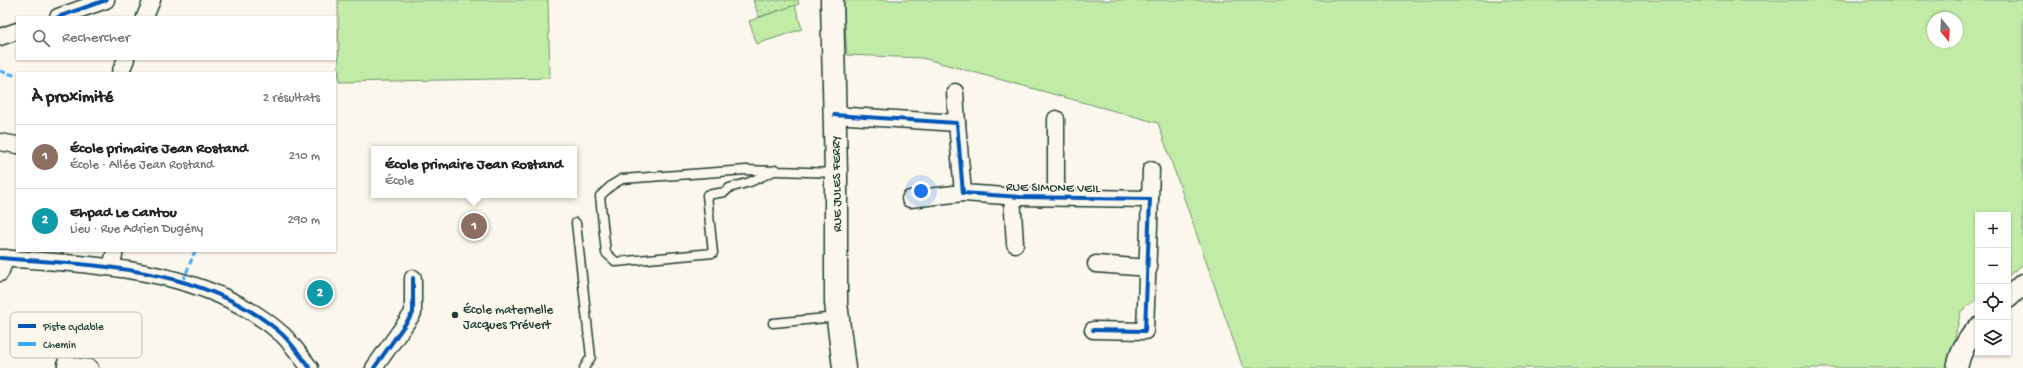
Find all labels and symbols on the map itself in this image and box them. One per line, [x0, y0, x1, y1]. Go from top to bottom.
north arrow [1927, 12, 1963, 48]
street label: RUE JULES FERRY [829, 136, 846, 232]
street label: RUE SIMONE VEIL [1006, 180, 1102, 197]
your location [911, 181, 931, 201]
pin: 1 [461, 211, 487, 241]
pin: 2 [307, 278, 333, 308]
place label: École maternelle Jacques Prévert [463, 302, 554, 333]
marker: École maternelle Jacques Prévert [450, 310, 460, 320]
legend [10, 312, 142, 358]
text: Piste cyclable [42, 322, 104, 334]
text: Chemin [43, 340, 77, 352]

